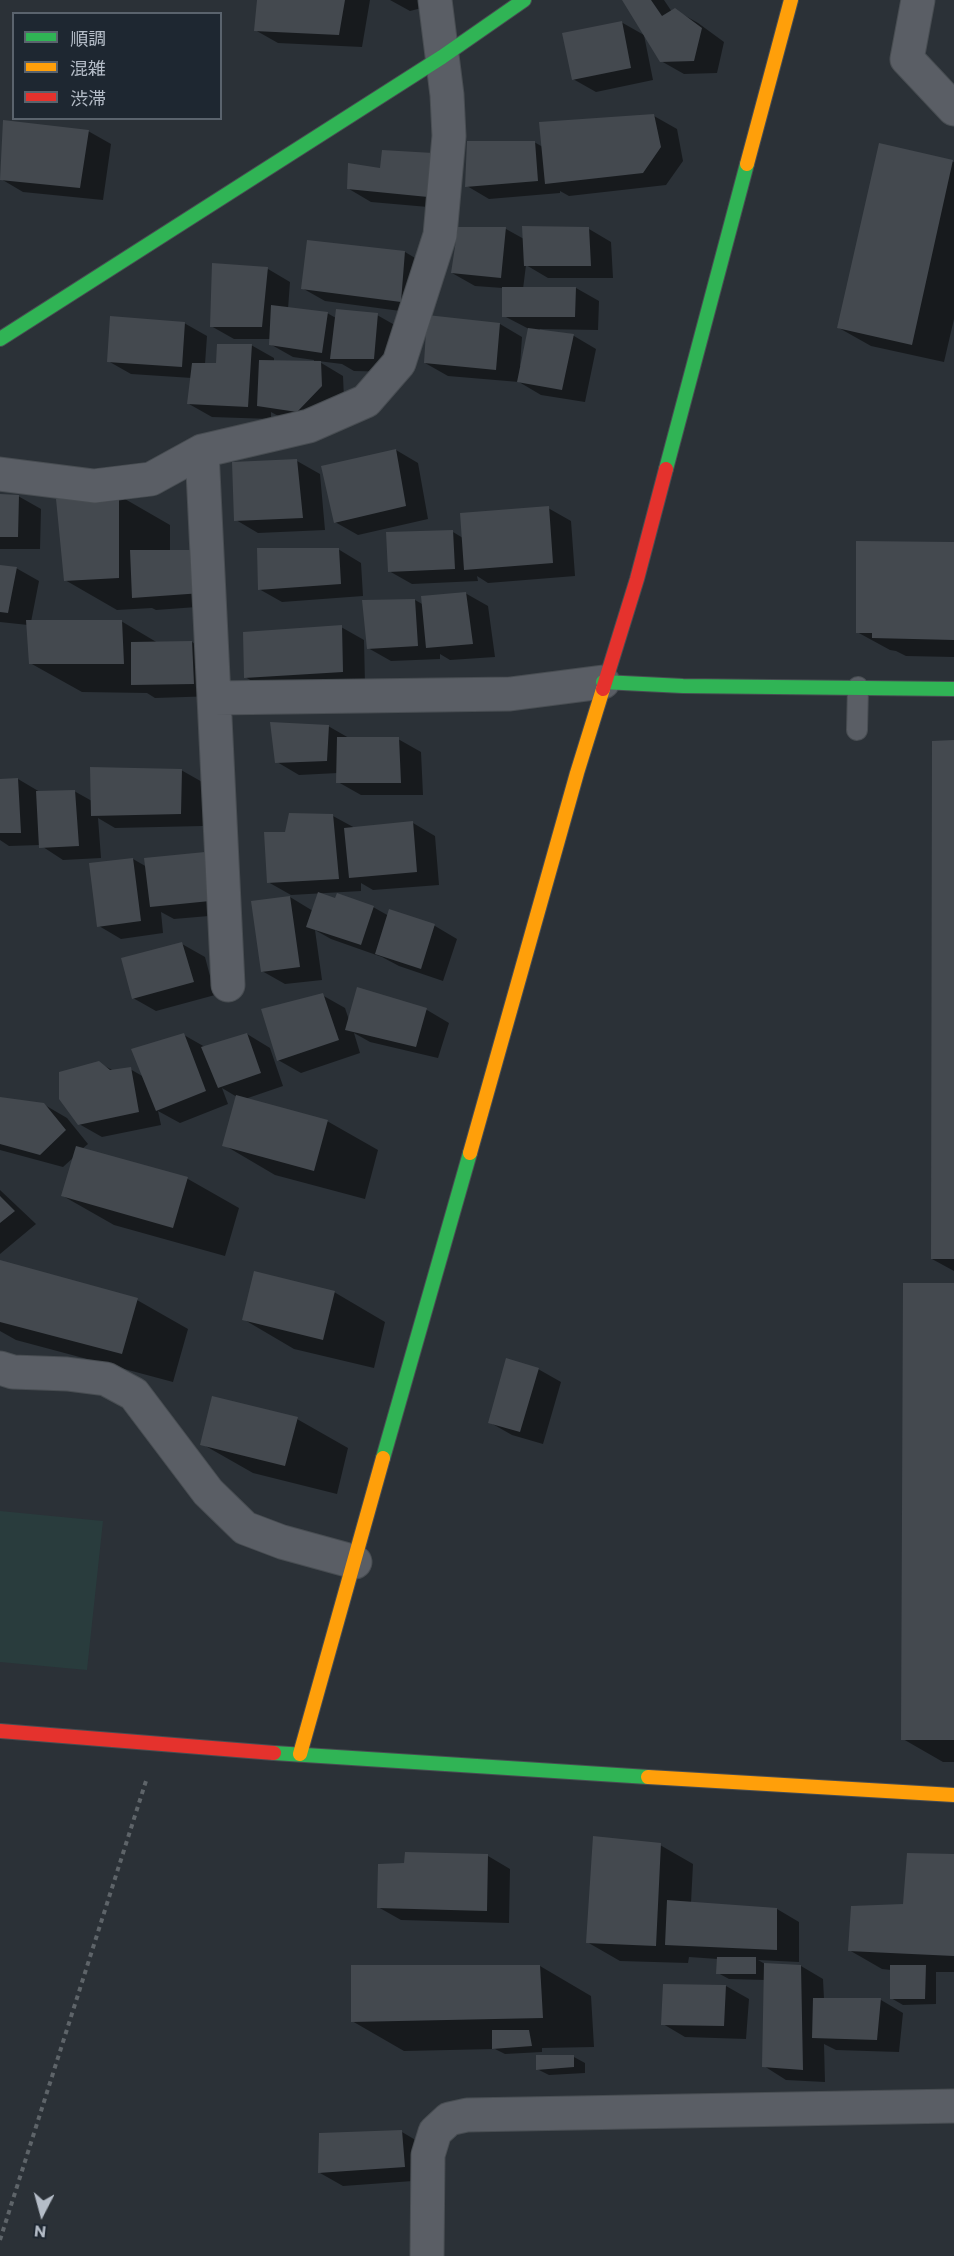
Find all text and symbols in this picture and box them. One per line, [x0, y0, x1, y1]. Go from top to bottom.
legend [12, 12, 222, 120]
text: 順調 [70, 27, 106, 49]
text: 混雑 [70, 57, 106, 79]
text: 渋滞 [70, 87, 106, 109]
north arrow [12, 2184, 72, 2244]
text: N [33, 2222, 47, 2242]

